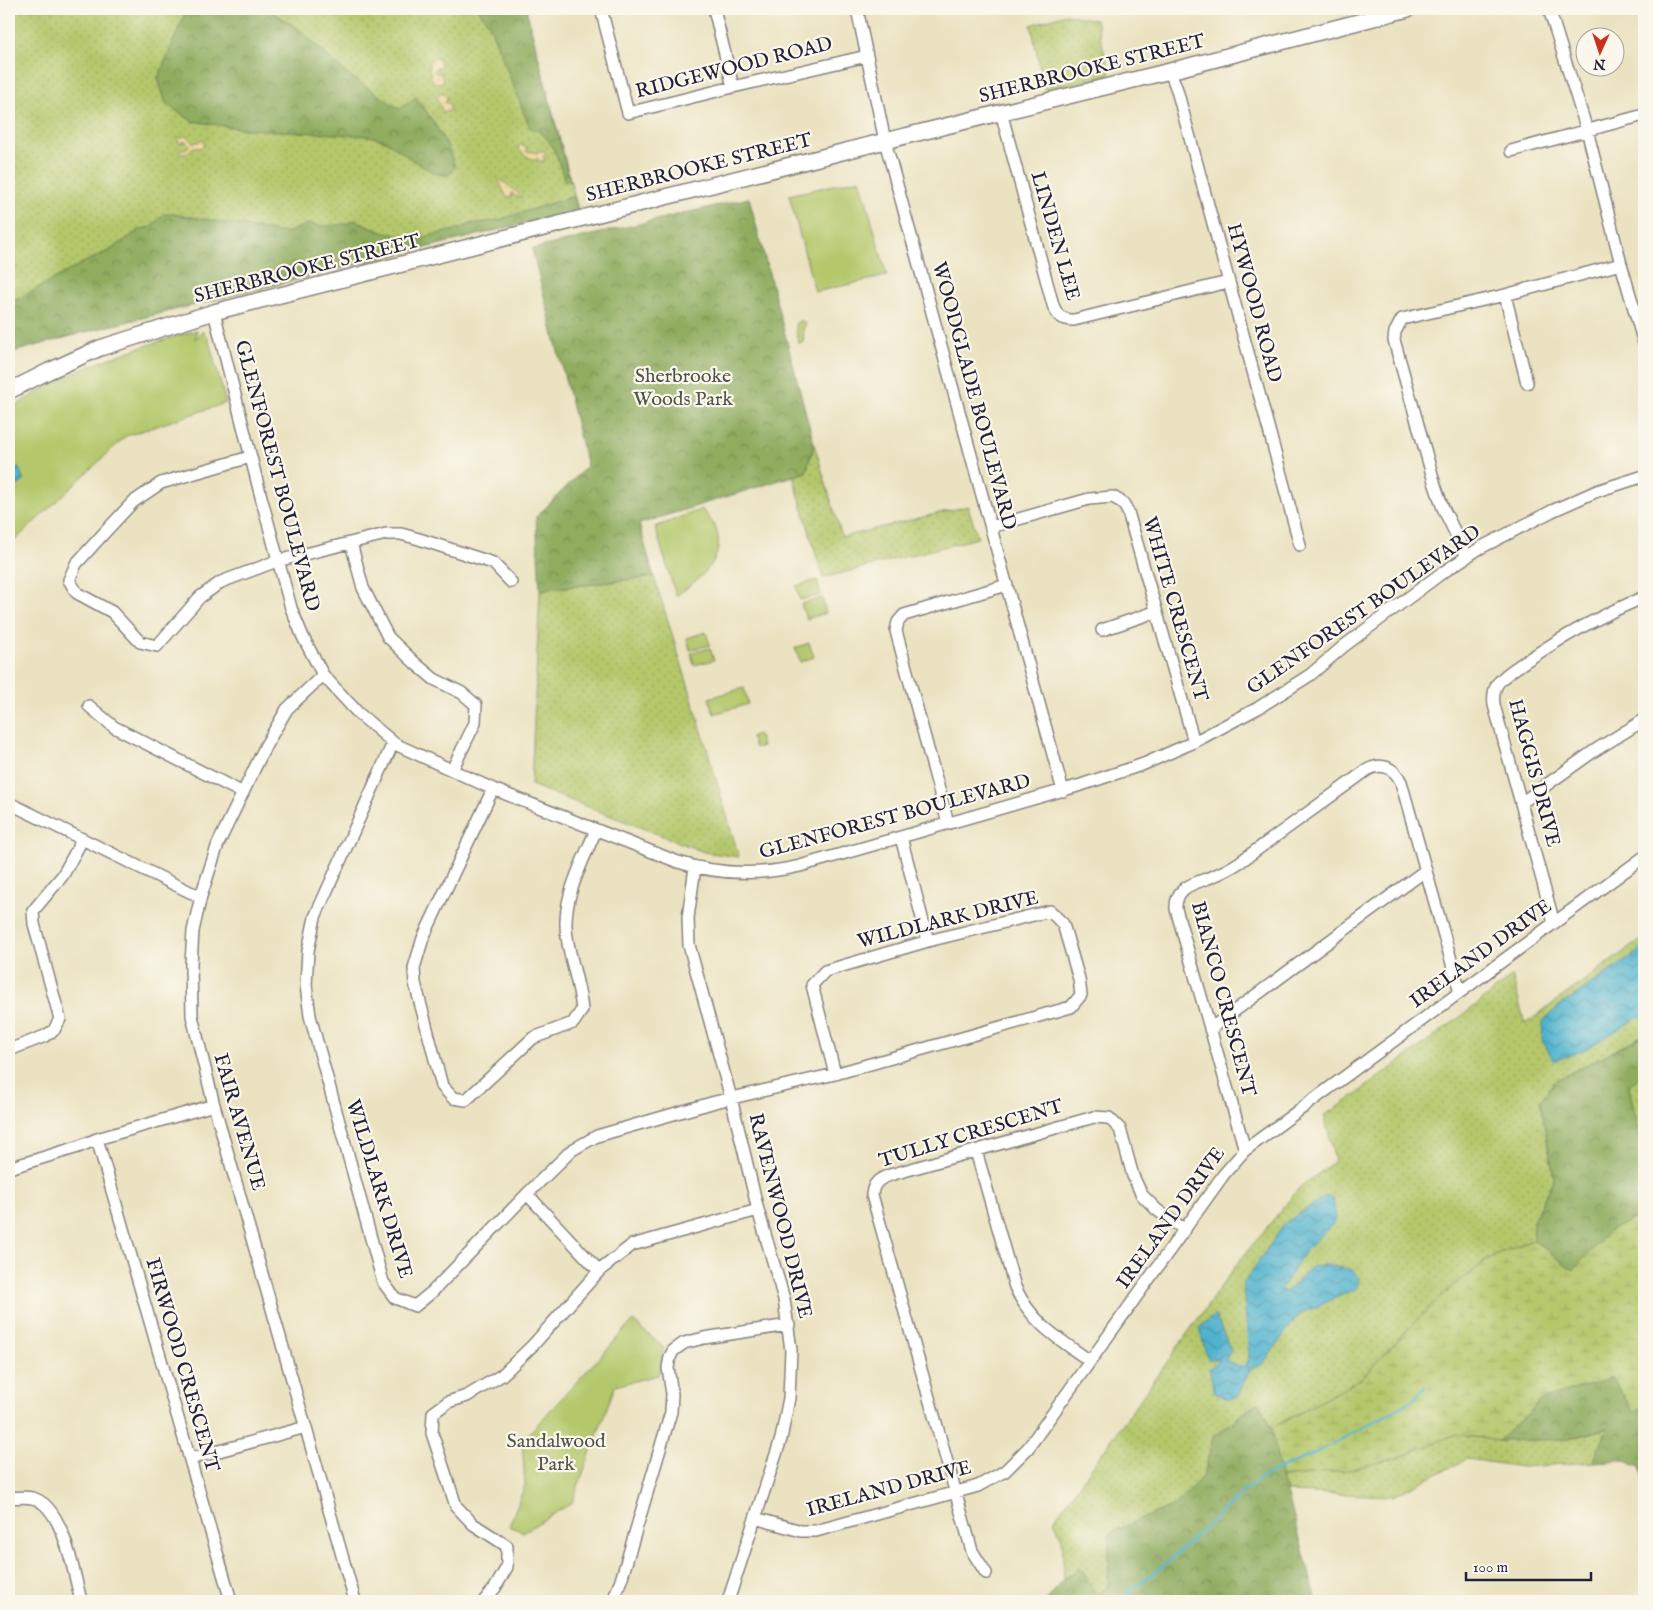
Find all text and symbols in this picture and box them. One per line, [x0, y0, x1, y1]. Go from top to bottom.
north arrow [1576, 28, 1626, 78]
street label: SHERBROOKE STREET [976, 29, 1208, 109]
street label: RIDGEWOOD ROAD [633, 31, 835, 105]
text: N [1593, 55, 1607, 73]
street label: SHERBROOKE STREET [583, 128, 815, 208]
street label: LINDEN LEE [1025, 168, 1085, 304]
street label: HYWOOD ROAD [1221, 221, 1287, 385]
street label: SHERBROOKE STREET [191, 229, 423, 309]
street label: WOODGLADE BOULEVARD [926, 259, 1022, 533]
street label: GLENFOREST BOULEVARD [229, 338, 325, 614]
park label: Sherbrooke Woods Park [633, 364, 733, 412]
street label: WHITE CRESCENT [1137, 514, 1213, 705]
street label: GLENFOREST BOULEVARD [1242, 520, 1486, 700]
street label: HAGGIS DRIVE [1502, 696, 1566, 850]
street label: GLENFOREST BOULEVARD [757, 769, 1033, 865]
street label: WILDLARK DRIVE [855, 885, 1041, 955]
street label: IRELAND DRIVE [1405, 894, 1557, 1014]
street label: BIANCO CRESCENT [1185, 899, 1261, 1100]
street label: FAIR AVENUE [207, 1051, 271, 1194]
street label: TULLY CRESCENT [876, 1094, 1066, 1174]
street label: WILDLARK DRIVE [340, 1096, 418, 1282]
street label: RAVENWOOD DRIVE [742, 1111, 818, 1321]
street label: IRELAND DRIVE [1111, 1142, 1231, 1294]
street label: FIRWOOD CRESCENT [139, 1255, 225, 1475]
park label: Sandalwood Park [506, 1429, 606, 1477]
street label: IRELAND DRIVE [804, 1455, 974, 1523]
scale bar [1466, 1550, 1590, 1582]
text: 100 m [1473, 1558, 1509, 1577]

